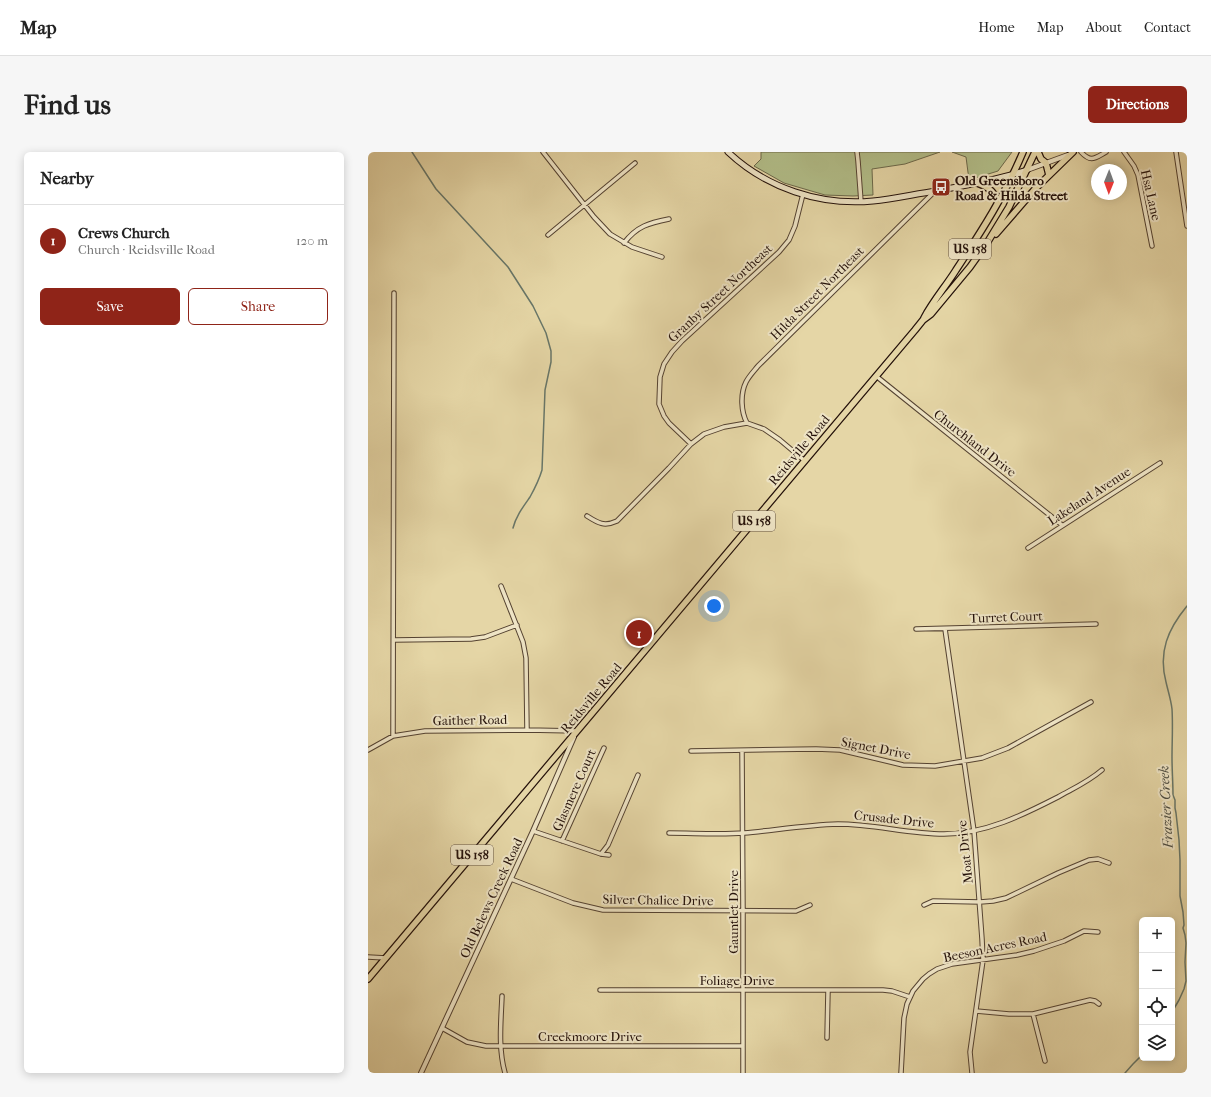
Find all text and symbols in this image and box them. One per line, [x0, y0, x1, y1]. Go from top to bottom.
text: Map [20, 17, 56, 39]
text: Home [978, 19, 1015, 36]
text: Map [1037, 19, 1064, 36]
text: About [1086, 19, 1122, 36]
text: Contact [1144, 19, 1191, 36]
button: Directions [1088, 86, 1187, 123]
text: Find us [24, 88, 111, 121]
north arrow [1091, 164, 1127, 200]
text: Nearby [40, 168, 94, 188]
street label: Hsa Lane [1138, 168, 1164, 222]
place label: Old Greensboro Road & Hilda Street [955, 173, 1068, 203]
bus stop icon: Old Greensboro Road & Hilda Street [930, 176, 952, 198]
text: Crews Church [78, 224, 170, 242]
text: 1 [51, 233, 55, 248]
text: 120 m [296, 233, 328, 248]
road number: US 158 [949, 239, 991, 259]
street label: Granby Street Northeast [665, 241, 775, 345]
text: Church · Reidsville Road [78, 242, 215, 257]
street label: Hilda Street Northeast [767, 243, 867, 343]
button: Save [40, 288, 180, 325]
button: Share [188, 288, 328, 325]
street label: Churchland Drive [931, 406, 1020, 480]
street label: Reidsville Road [765, 411, 833, 488]
street label: Lakeland Avenue [1045, 463, 1134, 528]
road number: US 158 [733, 511, 775, 531]
your location [704, 596, 724, 616]
street label: Turret Court [969, 608, 1043, 626]
pin: 1 [626, 618, 652, 648]
street label: Reidsville Road [557, 659, 625, 736]
street label: Gaither Road [433, 712, 508, 728]
street label: Signet Drive [840, 734, 913, 762]
street label: Glasmere Court [549, 746, 599, 833]
water label: Frazier Creek [1155, 765, 1177, 850]
street label: Crusade Drive [853, 807, 935, 831]
street label: Moat Drive [954, 819, 976, 884]
street label: Old Belews Creek Road [457, 835, 526, 961]
road number: US 158 [451, 845, 493, 865]
street label: Gauntlet Drive [726, 870, 741, 954]
street label: Silver Chalice Drive [602, 892, 714, 908]
map controls [1139, 917, 1175, 1061]
button: + [1139, 917, 1175, 953]
street label: Beeson Acres Road [942, 929, 1049, 965]
button: − [1139, 953, 1175, 989]
street label: Foliage Drive [700, 973, 775, 988]
button: locate [1139, 989, 1175, 1025]
button: layers [1139, 1025, 1175, 1061]
street label: Creekmoore Drive [538, 1029, 643, 1044]

